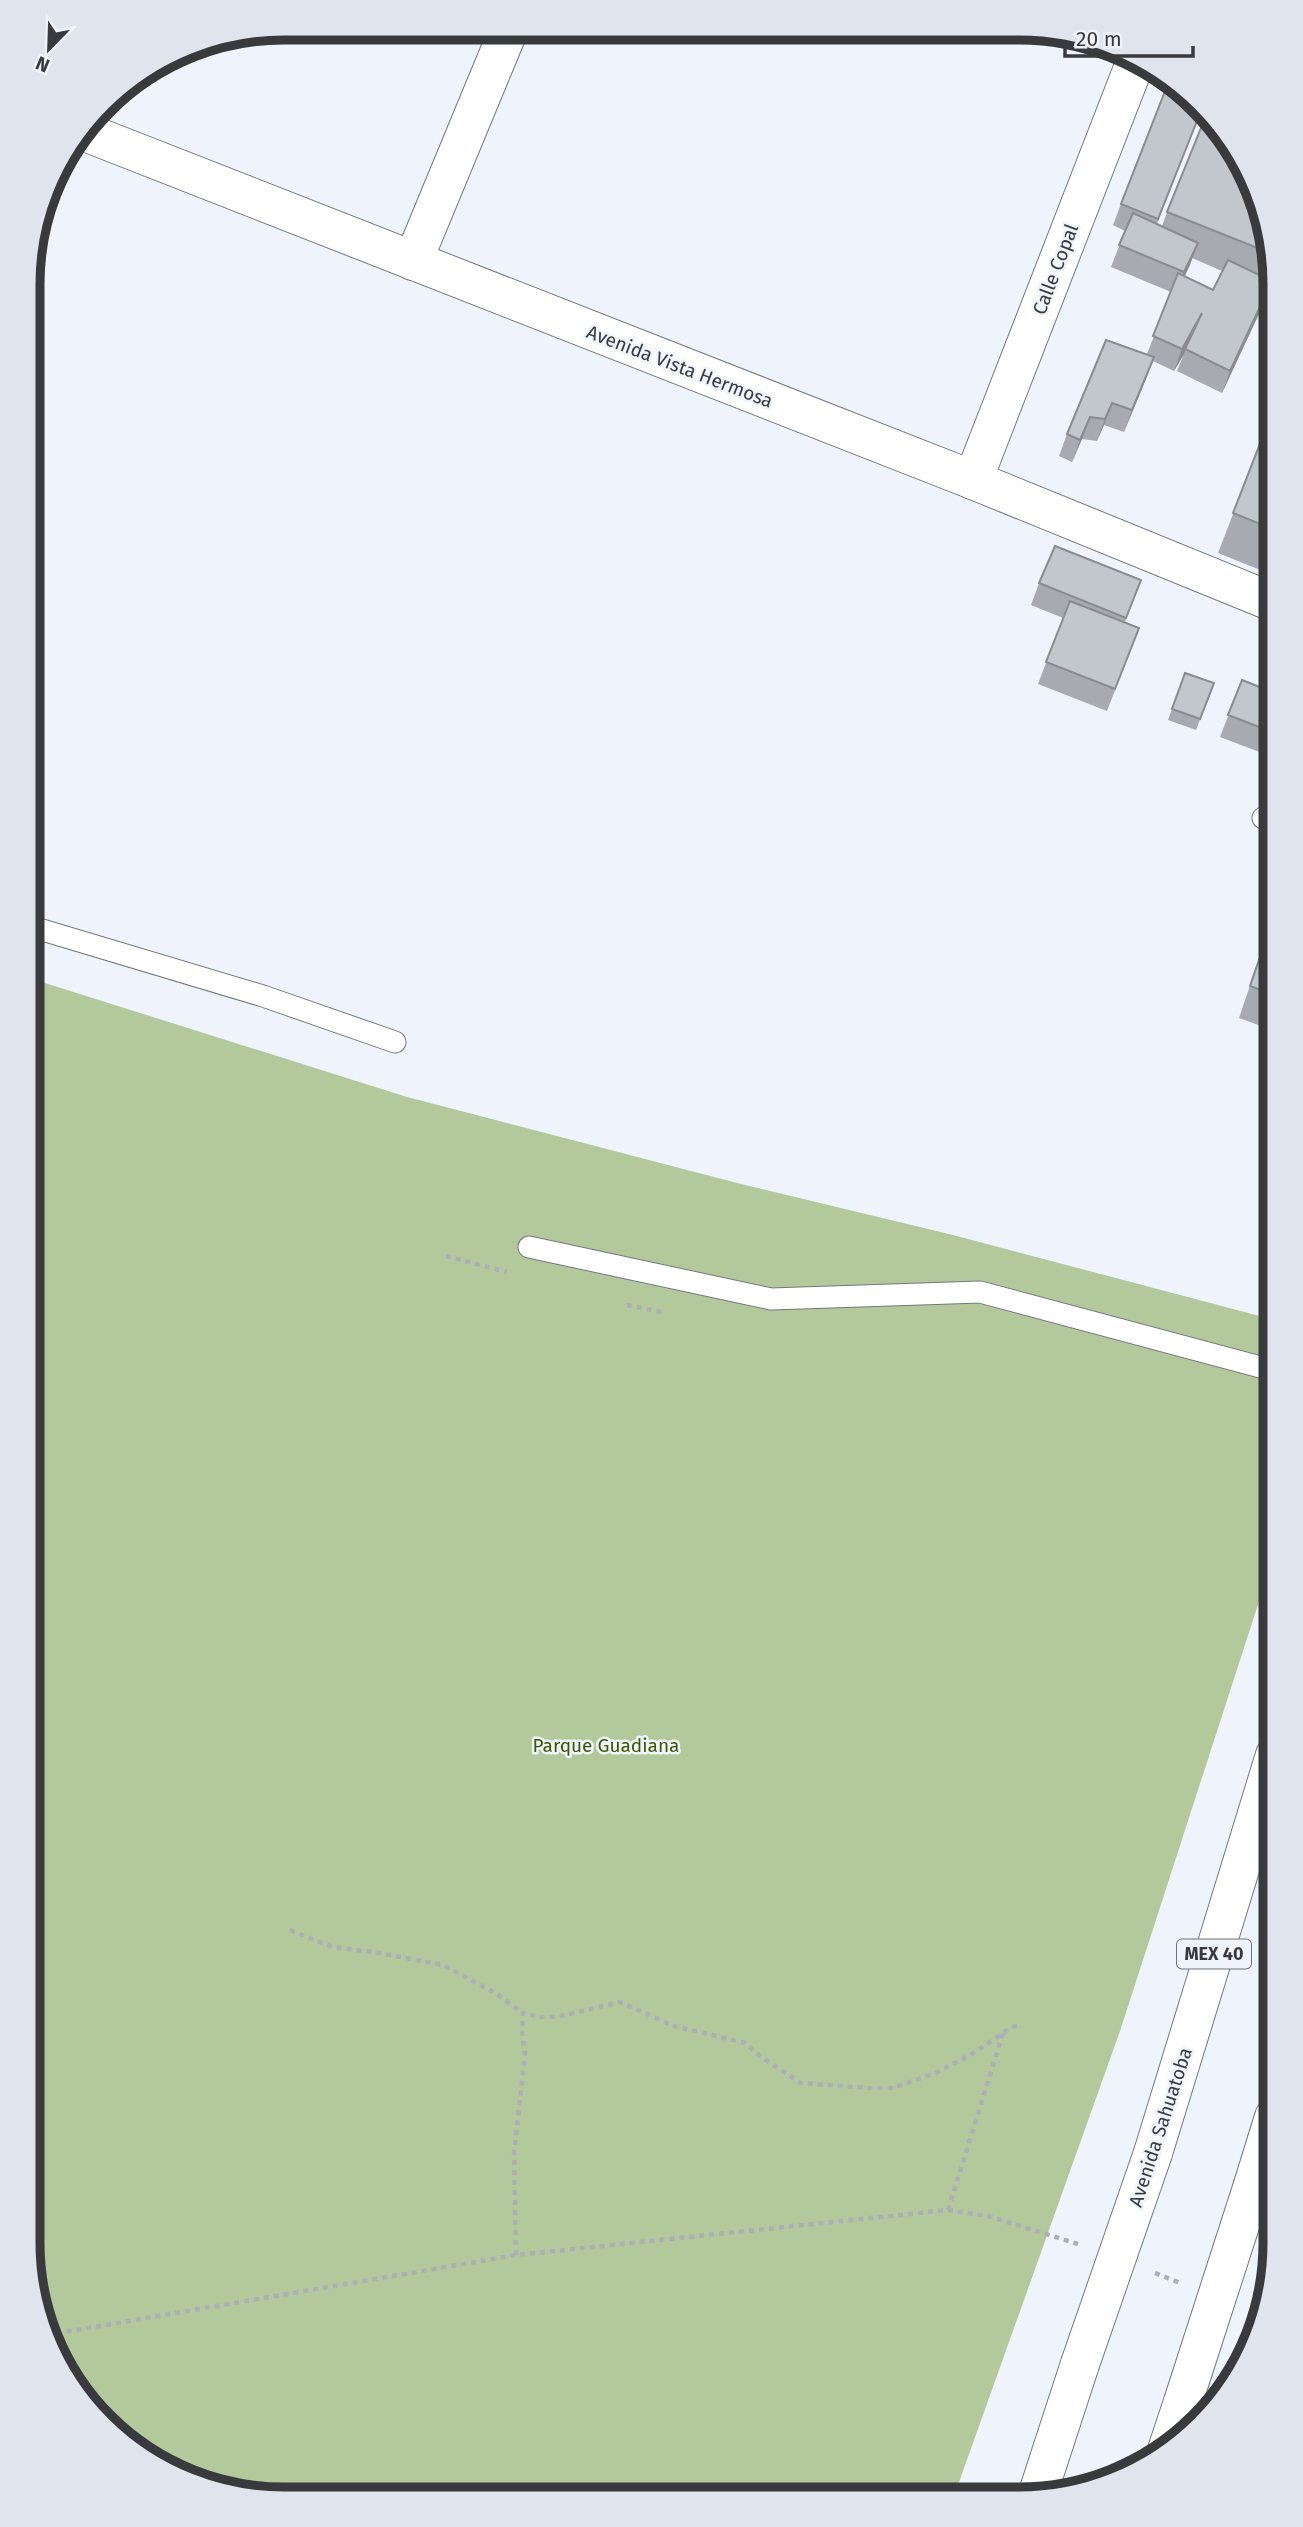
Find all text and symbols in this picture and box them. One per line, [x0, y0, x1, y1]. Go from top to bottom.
north arrow [14, 14, 84, 84]
scale bar [1065, 14, 1193, 58]
text: 20 m [1076, 26, 1122, 52]
text: N [32, 51, 53, 77]
street label: Calle Copal [1028, 220, 1083, 318]
street label: Avenida Vista Hermosa [583, 320, 776, 413]
park label: Parque Guadiana [533, 1734, 679, 1757]
road number: MEX 40 [1177, 1940, 1251, 1968]
street label: Avenida Sahuatoba [1124, 2045, 1197, 2210]

